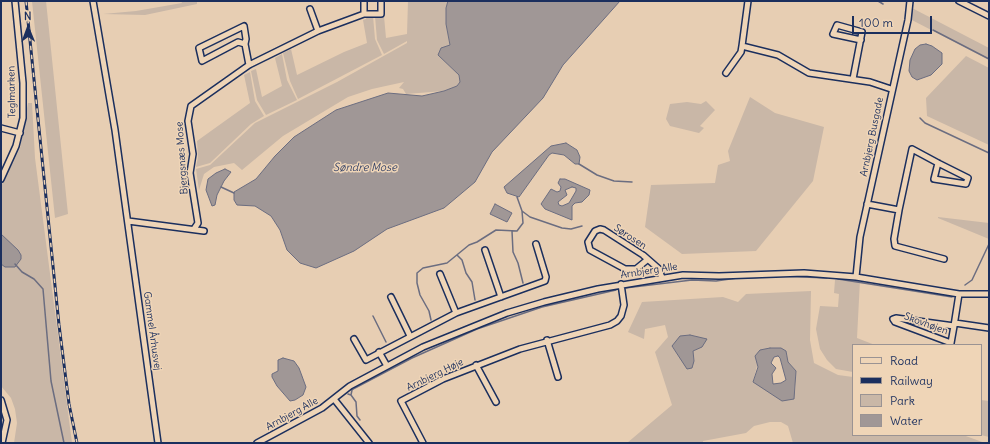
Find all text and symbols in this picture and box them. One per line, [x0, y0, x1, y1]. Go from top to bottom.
north arrow [8, 8, 48, 48]
scale bar [854, 8, 934, 34]
text: N [24, 9, 32, 23]
text: 100 m [859, 15, 893, 30]
street label: Teglmarken [6, 66, 18, 118]
street label: Arnbjerg Busgade [858, 96, 886, 178]
street label: Bjergsnæs Mose [173, 121, 191, 195]
water label: Søndre Mose [333, 161, 397, 175]
street label: Sørosen [611, 222, 649, 252]
street label: Arnbjerg Alle [620, 261, 678, 281]
street label: Gammel Århusvej [141, 291, 163, 371]
street label: Skovhøjen [902, 311, 950, 337]
legend [852, 344, 982, 436]
text: Road [890, 353, 918, 368]
street label: Arnbjerg Høje [405, 356, 465, 394]
text: Railway [890, 373, 933, 388]
text: Park [890, 393, 915, 408]
street label: Arnbjerg Alle [264, 395, 320, 433]
text: Water [890, 413, 923, 428]

